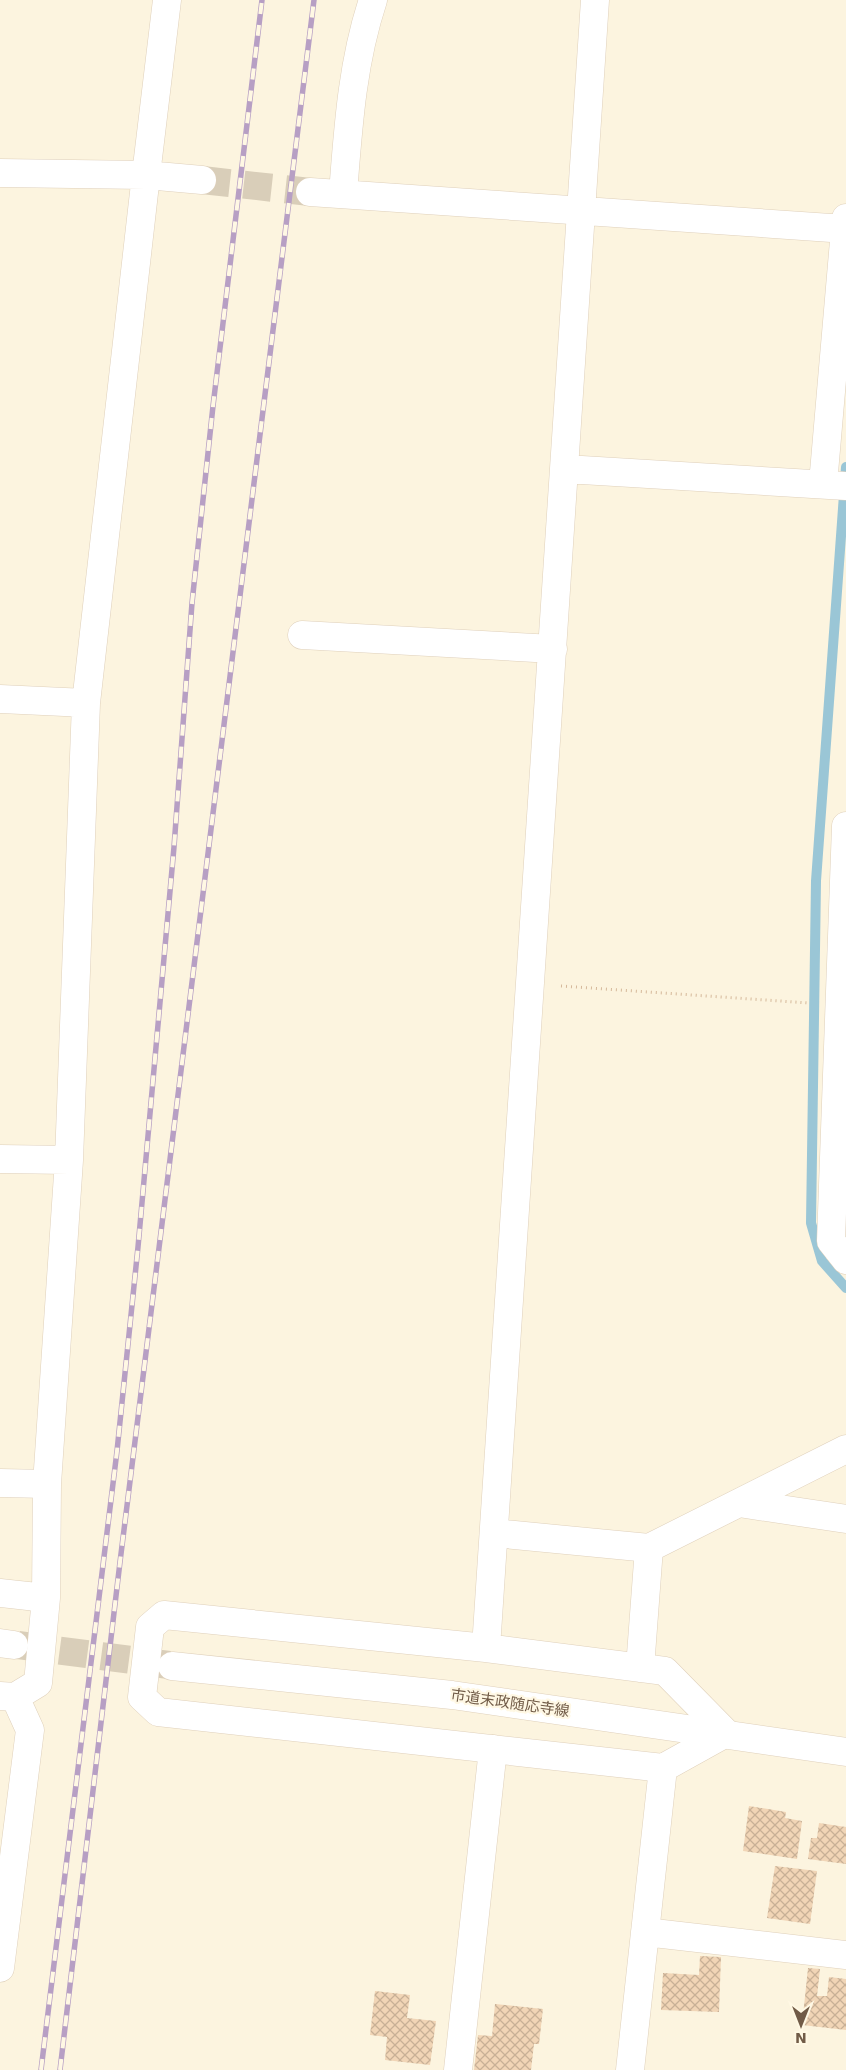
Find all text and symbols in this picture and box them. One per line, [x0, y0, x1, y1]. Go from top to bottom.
street label: 市道末政随応寺線 [449, 1686, 571, 1720]
north arrow [776, 2000, 826, 2050]
text: N [795, 2030, 807, 2046]

